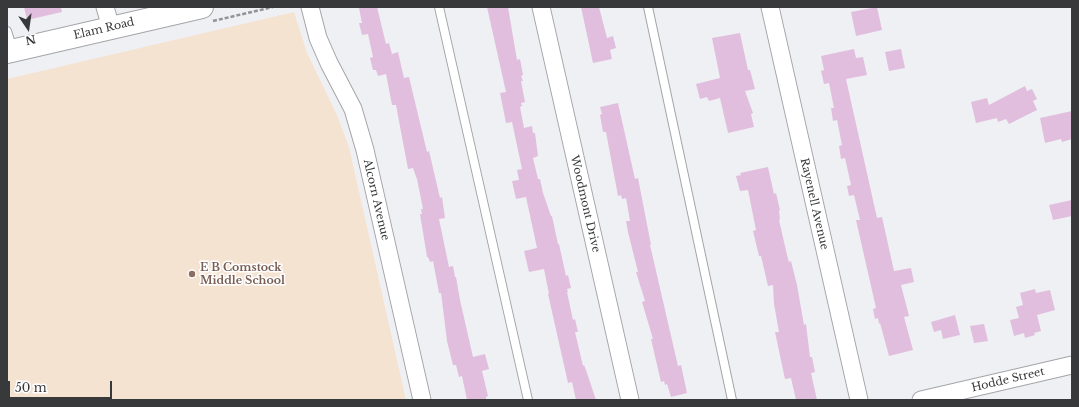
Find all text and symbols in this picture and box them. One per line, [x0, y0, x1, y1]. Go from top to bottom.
north arrow [8, 8, 48, 48]
street label: Elam Road [72, 16, 136, 42]
text: N [24, 32, 37, 48]
street label: Woodmont Drive [567, 154, 603, 254]
street label: Rayenell Avenue [797, 157, 831, 251]
street label: Alcorn Avenue [360, 158, 392, 242]
place label: E B Comstock Middle School [200, 261, 285, 287]
marker: E B Comstock Middle School [187, 269, 197, 279]
street label: Hodde Street [970, 365, 1046, 395]
scale bar [10, 373, 114, 399]
text: 50 m [15, 380, 47, 395]

